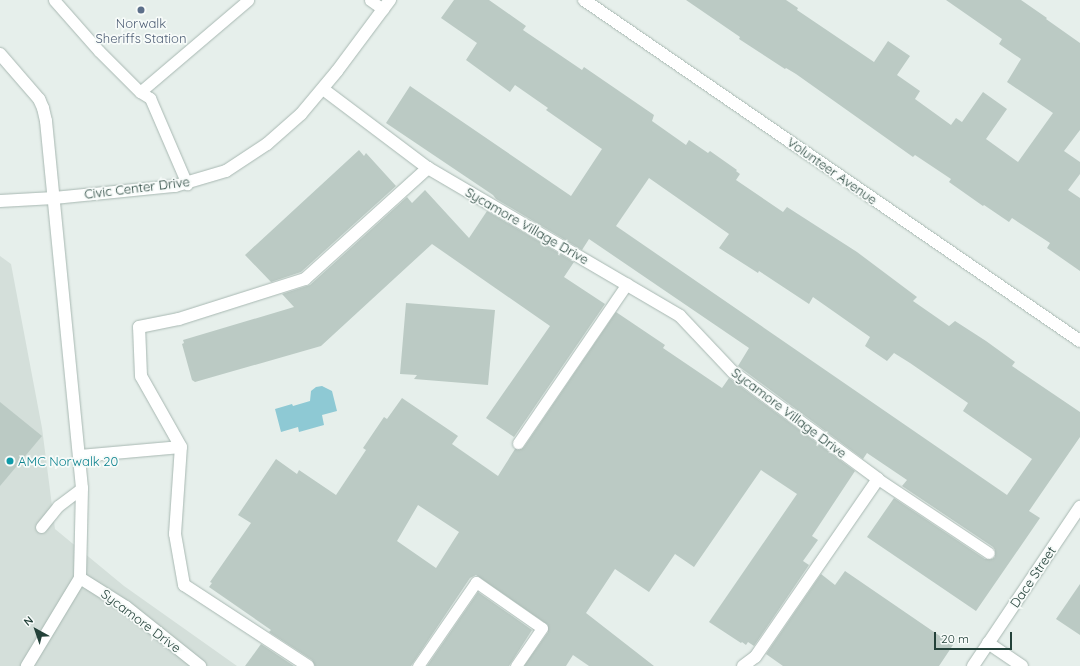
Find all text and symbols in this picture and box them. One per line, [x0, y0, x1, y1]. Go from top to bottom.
marker: Norwalk Sheriffs Station [136, 5, 146, 15]
place label: Norwalk Sheriffs Station [96, 16, 186, 47]
street label: Volunteer Avenue [784, 134, 880, 208]
street label: Civic Center Drive [83, 174, 191, 202]
street label: Sycamore Village Drive [463, 184, 591, 268]
street label: Sycamore Village Drive [728, 365, 850, 461]
place label: AMC Norwalk 20 [18, 453, 118, 469]
marker: AMC Norwalk 20 [5, 456, 15, 466]
street label: Dace Street [1007, 543, 1059, 611]
street label: Sycamore Drive [98, 586, 184, 656]
north arrow [16, 610, 56, 650]
text: N [21, 613, 36, 629]
scale bar [936, 624, 1014, 650]
text: 20 m [941, 631, 969, 646]

